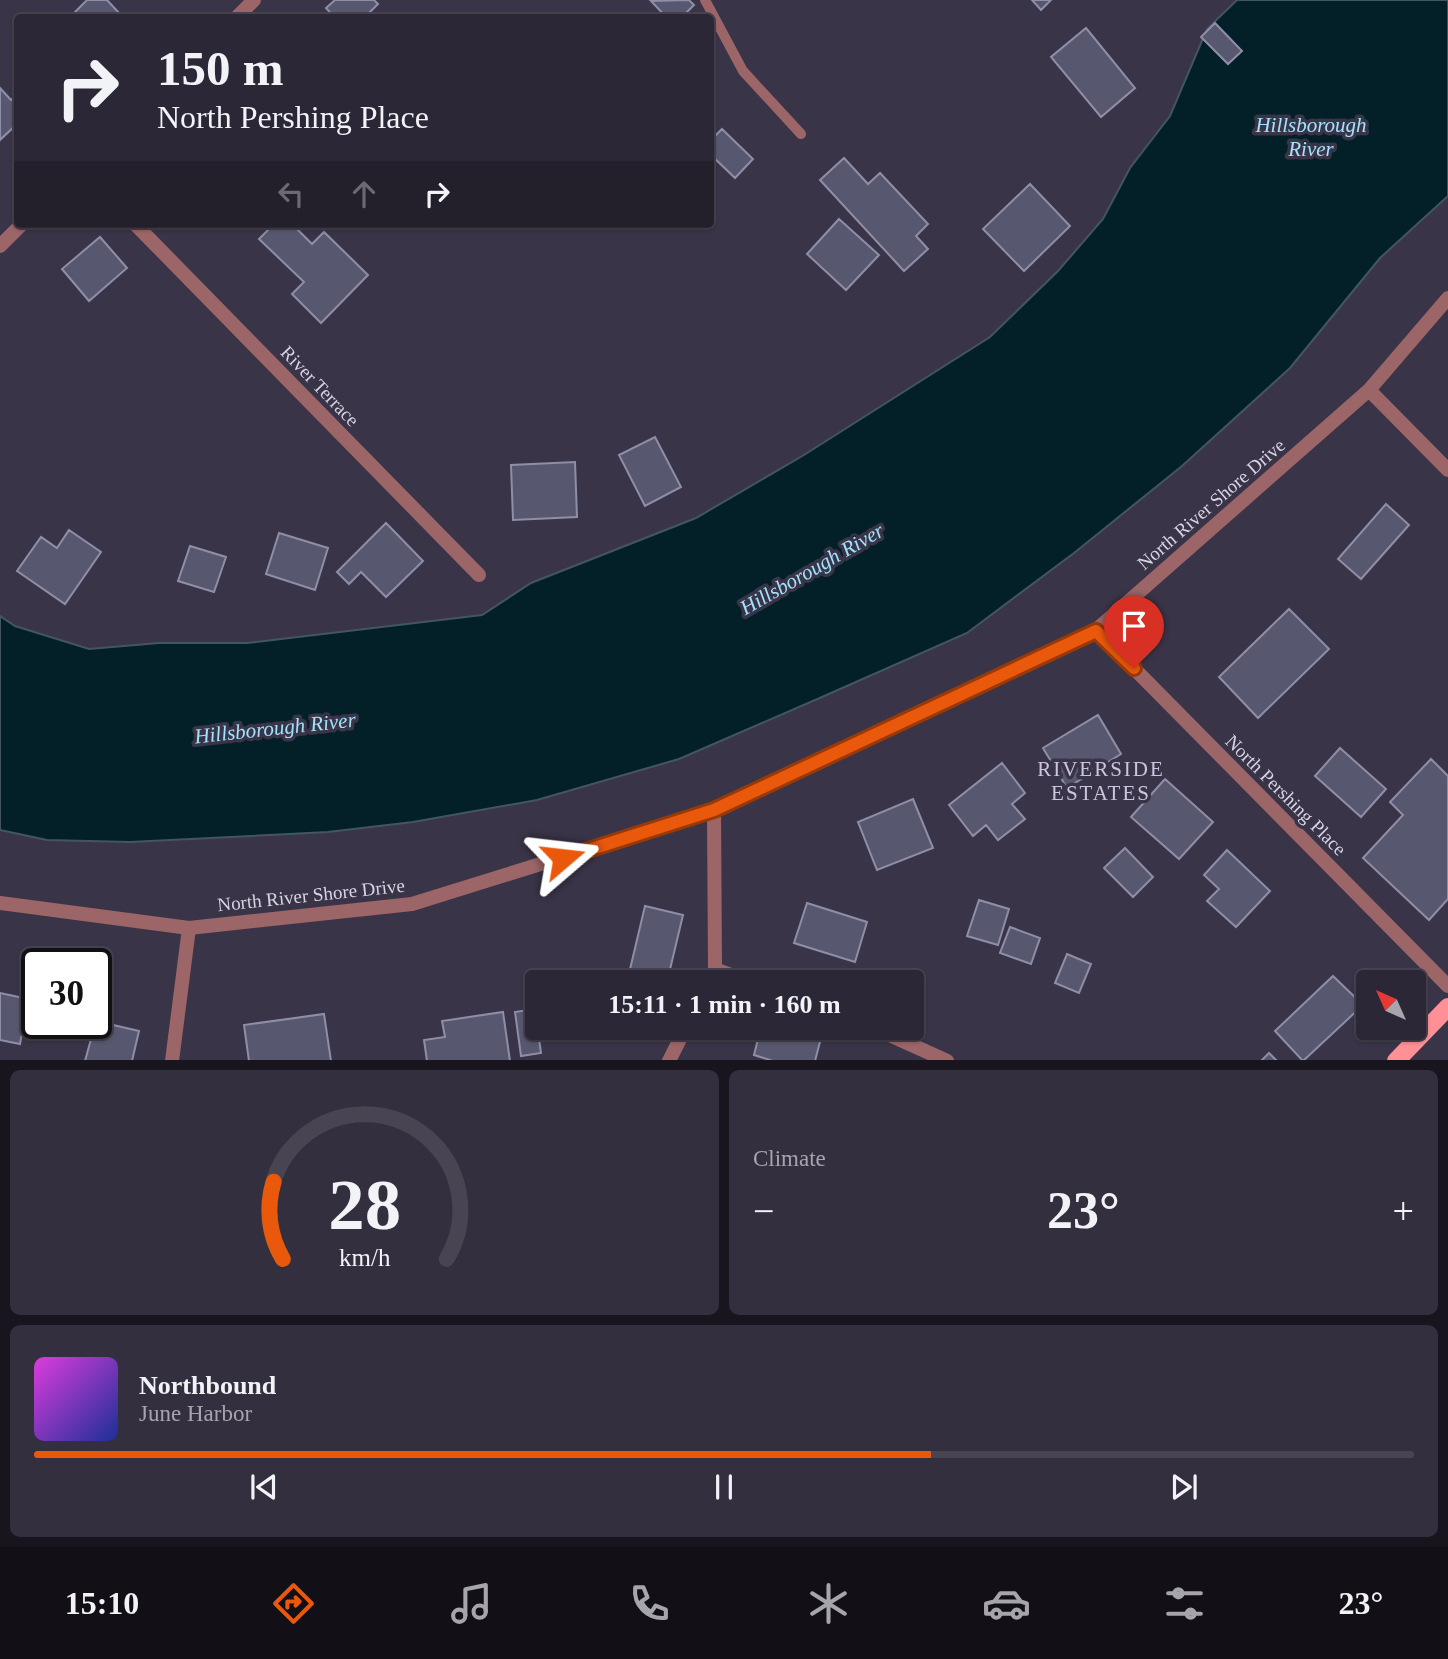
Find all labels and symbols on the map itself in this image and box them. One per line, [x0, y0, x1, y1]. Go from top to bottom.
water label: Hillsborough River [1254, 113, 1367, 161]
street label: River Terrace [277, 342, 363, 430]
street label: North River Shore Drive [1133, 434, 1289, 574]
water label: Hillsborough River [735, 518, 889, 620]
pin [1104, 596, 1164, 668]
water label: Hillsborough River [192, 708, 358, 749]
street label: North Pershing Place [1221, 730, 1351, 860]
district label: RIVERSIDE ESTATES [1037, 757, 1165, 805]
position arrow [526, 821, 600, 895]
street label: North River Shore Drive [216, 875, 406, 915]
speed limit sign: 30 [21, 948, 112, 1039]
north arrow [1356, 970, 1426, 1040]

